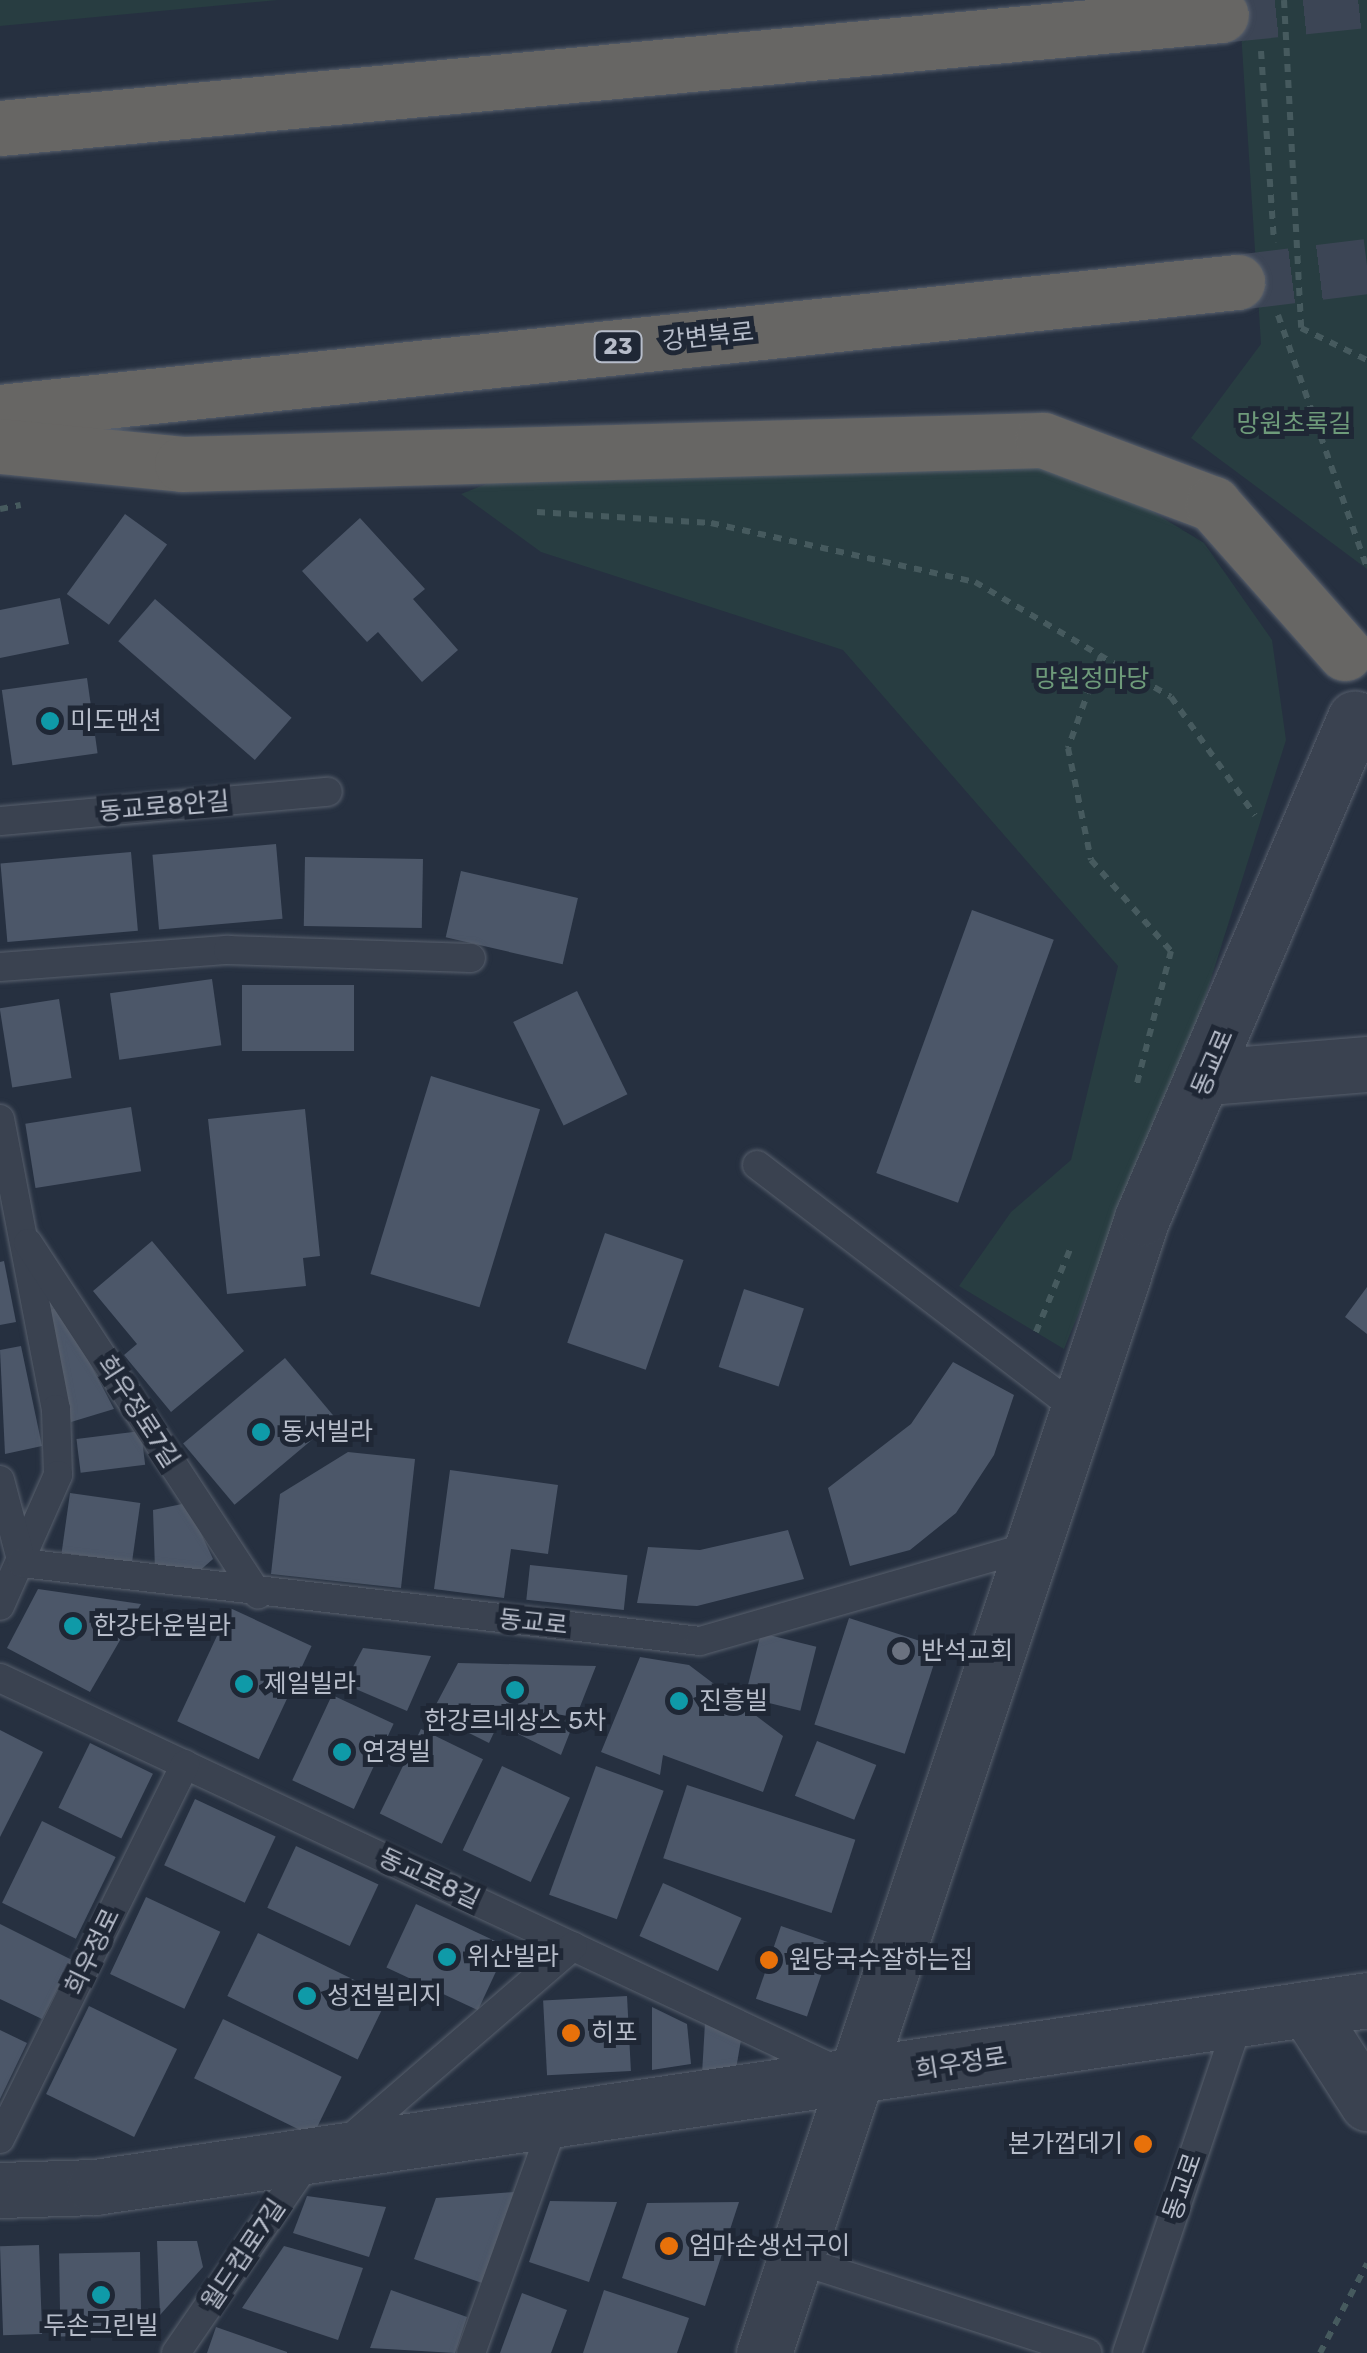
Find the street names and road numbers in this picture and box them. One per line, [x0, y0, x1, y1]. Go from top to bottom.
street label: 강변북로 [661, 317, 755, 357]
road number: 23 [593, 330, 643, 364]
street label: 동교로8안길 [97, 786, 231, 828]
street label: 동교로 [1186, 1025, 1240, 1101]
street label: 희우정로7길 [91, 1350, 185, 1474]
street label: 동교로 [497, 1604, 569, 1642]
street label: 동교로8길 [374, 1843, 484, 1915]
street label: 희우정로 [59, 1904, 127, 2000]
street label: 희우정로 [913, 2042, 1009, 2086]
street label: 동교로 [1158, 2149, 1208, 2225]
street label: 월드컵로7길 [196, 2194, 292, 2316]

